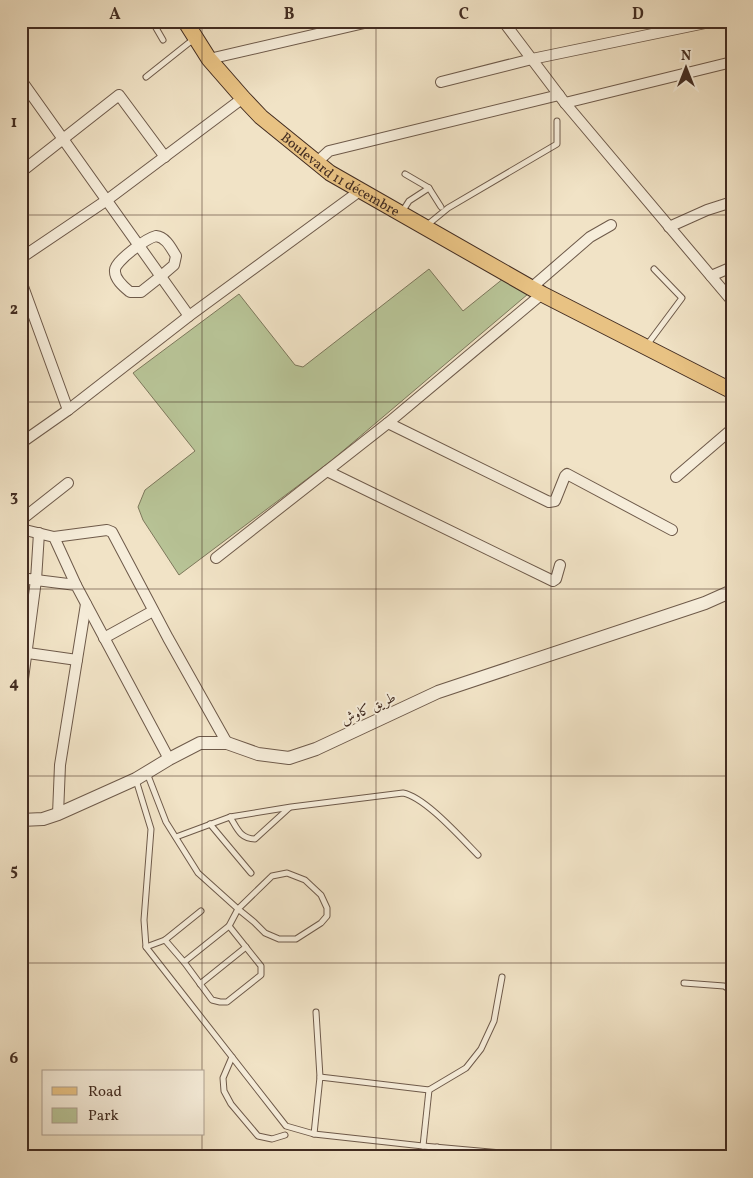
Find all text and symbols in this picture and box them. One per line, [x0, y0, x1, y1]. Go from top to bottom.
text: A [109, 4, 121, 26]
text: B [284, 4, 295, 26]
text: C [459, 4, 469, 26]
text: D [632, 4, 644, 26]
north arrow [660, 42, 710, 92]
text: N [681, 47, 691, 66]
text: 1 [11, 112, 17, 134]
street label: Boulevard 11 décembre [276, 129, 403, 222]
text: 2 [10, 299, 18, 321]
text: 3 [10, 486, 18, 508]
text: 4 [9, 673, 19, 695]
street label: طريق كاوش [338, 688, 399, 730]
text: 5 [10, 860, 18, 882]
text: 6 [10, 1048, 19, 1070]
legend [42, 1070, 205, 1136]
text: Road [88, 1082, 122, 1103]
text: Park [88, 1106, 119, 1127]

